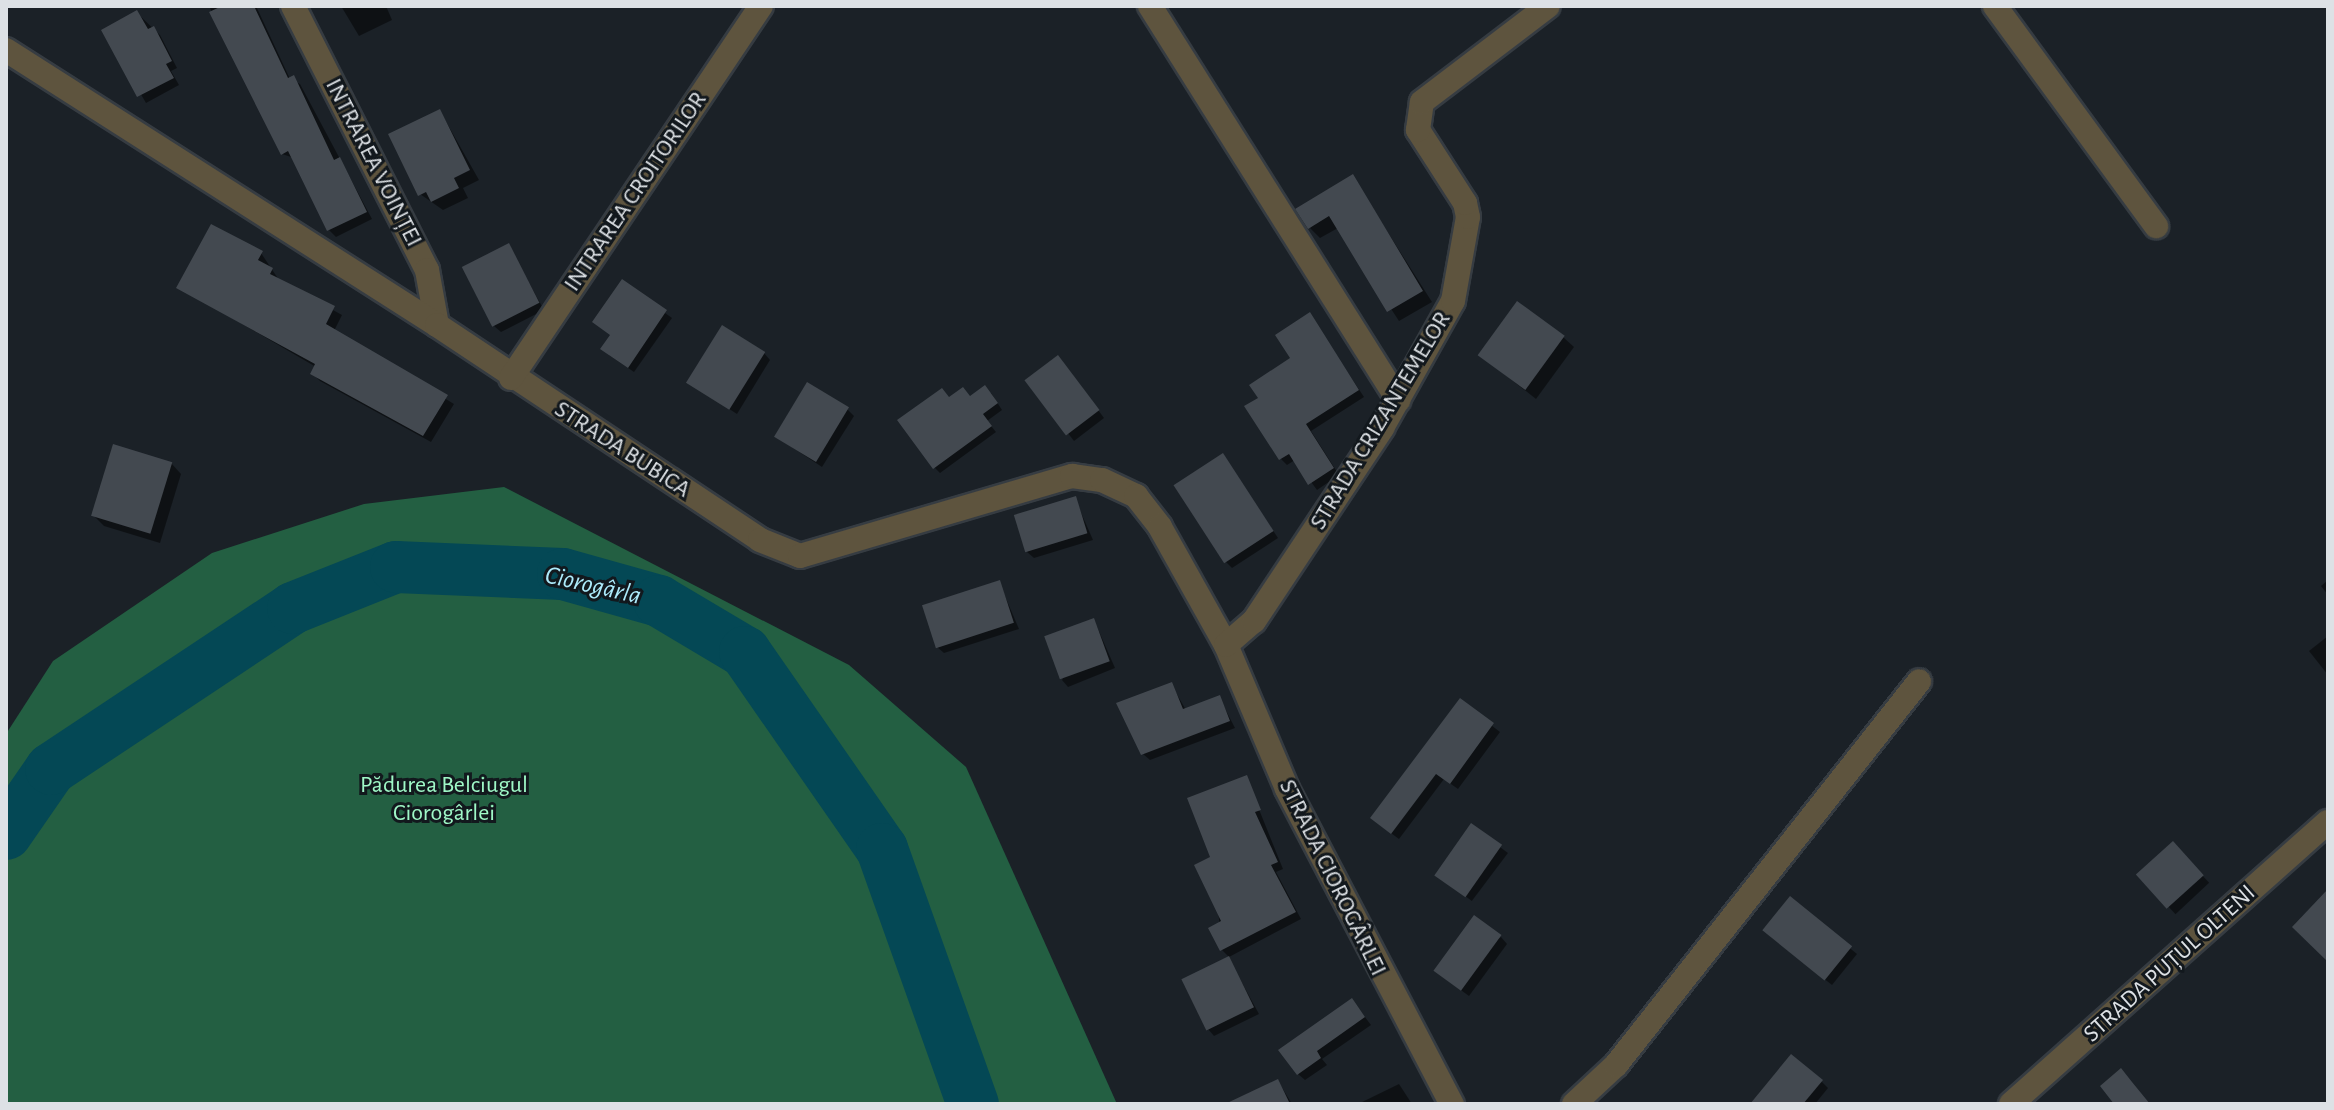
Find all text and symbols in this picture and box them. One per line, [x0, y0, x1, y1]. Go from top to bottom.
street label: INTRAREA VOINȚEI [318, 74, 428, 252]
street label: INTRAREA CROITORILOR [558, 87, 714, 297]
street label: STRADA CRIZANTEMELOR [1304, 307, 1458, 535]
street label: STRADA BUBICA [549, 395, 695, 505]
water label: Ciorogârla [542, 560, 644, 612]
park label: Pădurea Belciugul Ciorogârlei [360, 772, 528, 828]
street label: STRADA CIOROGÂRLEI [1272, 775, 1392, 981]
street label: STRADA PUȚUL OLTENI [2078, 879, 2262, 1049]

